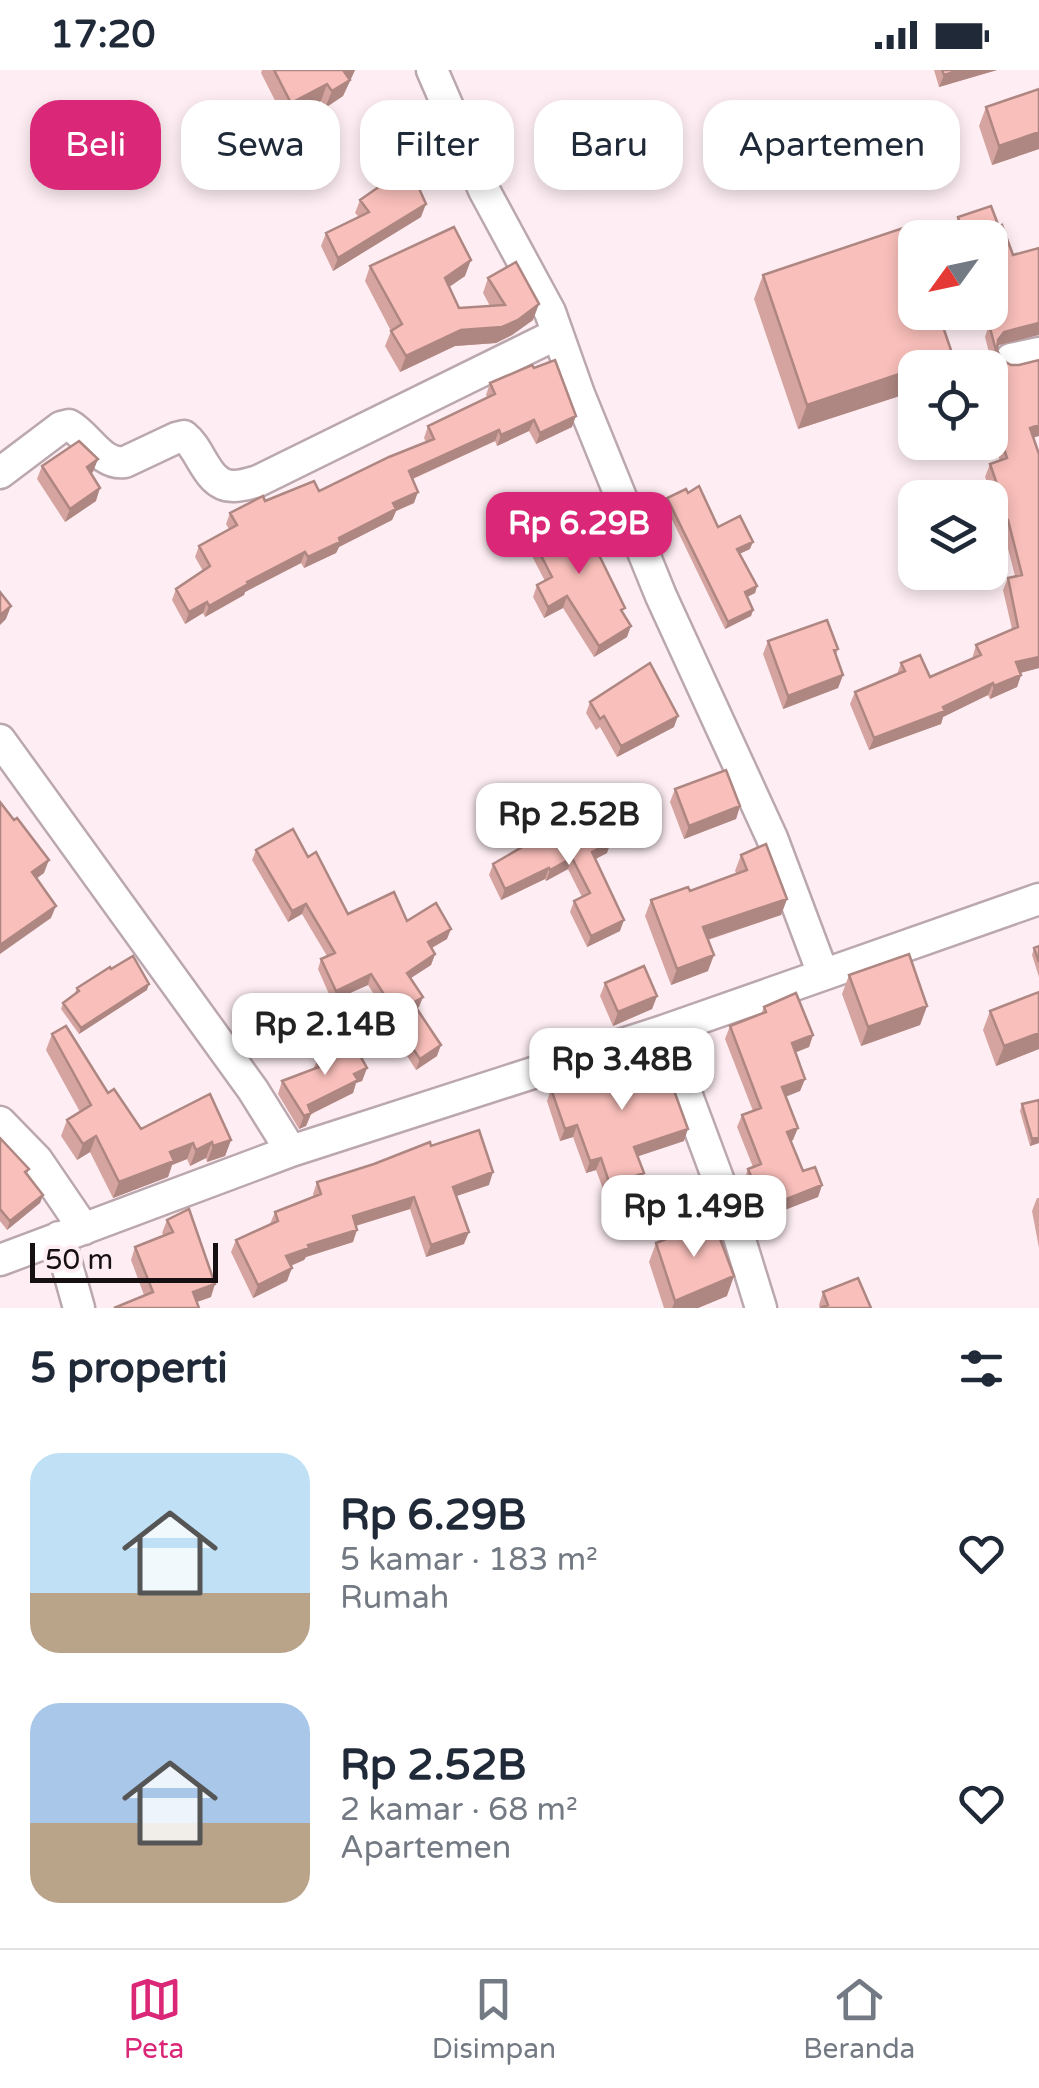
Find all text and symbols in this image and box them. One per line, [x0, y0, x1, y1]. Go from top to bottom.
text: 17:20 [50, 12, 155, 58]
chip: Beli [30, 100, 161, 190]
chip: Sewa [181, 100, 340, 190]
chip: Filter [360, 100, 514, 190]
chip: Baru [534, 100, 683, 190]
chip: Apartemen [703, 100, 960, 190]
north arrow [898, 220, 1008, 330]
map controls [898, 220, 1008, 590]
button: locate [898, 350, 1008, 460]
button: layers [898, 480, 1008, 590]
pin: Rp 6.29B [476, 492, 682, 577]
text: Rp 6.29B [508, 505, 650, 543]
pin: Rp 2.52B [466, 783, 672, 868]
text: Rp 2.52B [498, 796, 640, 834]
pin: Rp 2.14B [222, 993, 428, 1078]
text: Rp 2.14B [254, 1006, 396, 1044]
pin: Rp 3.48B [519, 1028, 725, 1113]
text: Rp 3.48B [551, 1041, 693, 1079]
pin: Rp 1.49B [591, 1175, 797, 1260]
text: Rp 1.49B [623, 1188, 765, 1226]
scale bar [30, 1238, 218, 1282]
text: 50 m [45, 1243, 113, 1277]
icon: filters [954, 1341, 1009, 1396]
text: 5 properti [30, 1343, 228, 1394]
text: Rp 6.29B [340, 1490, 526, 1541]
icon: home [110, 1493, 230, 1613]
icon: heart [954, 1526, 1009, 1581]
text: 5 kamar · 183 m² [340, 1541, 598, 1579]
text: Rumah [340, 1579, 449, 1617]
text: Rp 2.52B [340, 1740, 526, 1791]
icon: home [110, 1743, 230, 1863]
icon: heart [954, 1776, 1009, 1831]
text: 2 kamar · 68 m² [340, 1791, 578, 1829]
text: Apartemen [340, 1829, 511, 1867]
tab: Peta [124, 1972, 184, 2066]
tab: Disimpan [432, 1972, 556, 2066]
tab: Beranda [803, 1972, 915, 2066]

